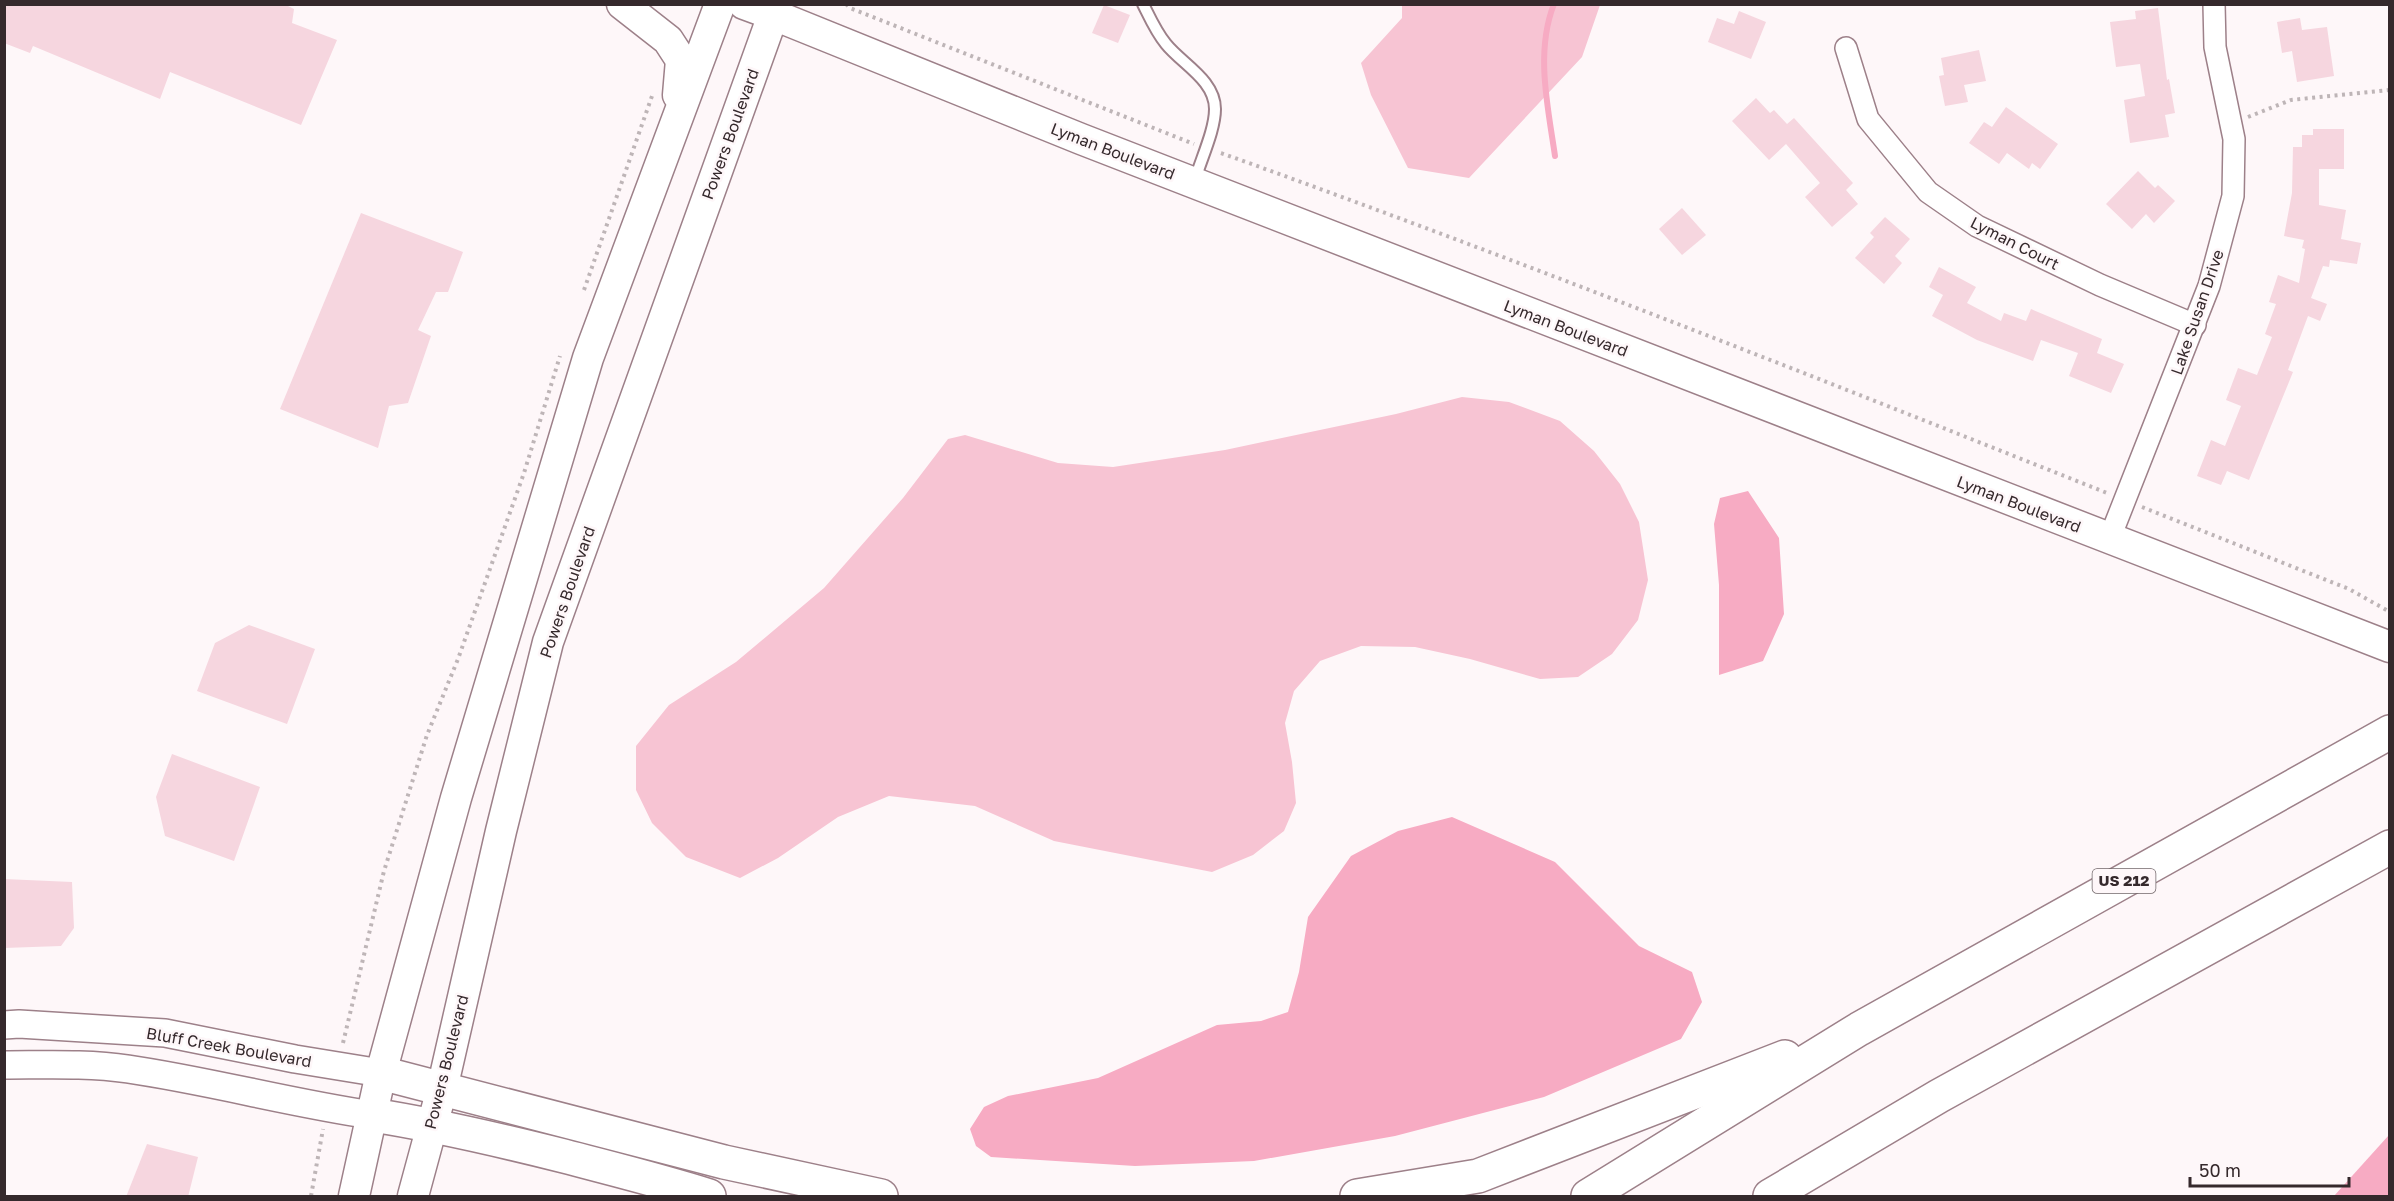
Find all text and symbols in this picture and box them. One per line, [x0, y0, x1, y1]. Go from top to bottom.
street label: Powers Boulevard [697, 66, 763, 202]
street label: Lyman Boulevard [1048, 118, 1178, 184]
street label: Lyman Court [1967, 212, 2063, 274]
street label: Lake Susan Drive [2166, 247, 2228, 377]
street label: Lyman Boulevard [1501, 295, 1631, 361]
street label: Lyman Boulevard [1954, 471, 2084, 537]
street label: Powers Boulevard [535, 524, 599, 660]
road number: US 212 [2092, 869, 2156, 893]
street label: Powers Boulevard [420, 993, 472, 1131]
street label: Bluff Creek Boulevard [145, 1023, 313, 1071]
scale bar [2190, 1150, 2349, 1188]
text: 50 m [2199, 1159, 2241, 1181]

